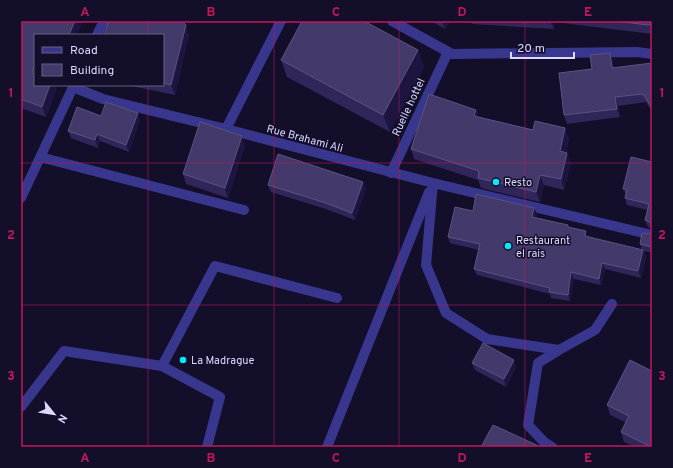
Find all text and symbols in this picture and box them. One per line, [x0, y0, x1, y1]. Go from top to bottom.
text: A [80, 5, 90, 21]
text: B [207, 5, 216, 21]
text: C [332, 5, 340, 21]
text: D [457, 5, 467, 21]
text: E [584, 5, 592, 21]
legend [34, 34, 164, 86]
scale bar [511, 34, 574, 60]
text: 20 m [517, 41, 545, 57]
text: Road [70, 43, 98, 59]
text: Building [70, 63, 114, 79]
street label: Ruelle hottel [389, 76, 429, 139]
text: 1 [8, 86, 14, 102]
text: 1 [659, 86, 665, 102]
street label: Rue Brahami Ali [265, 122, 344, 156]
place label: Resto [504, 176, 532, 190]
marker: Resto [491, 177, 501, 187]
text: 2 [7, 228, 15, 244]
text: 2 [658, 228, 666, 244]
place label: Restaurant el rais [516, 234, 570, 261]
marker: Restaurant el rais [503, 241, 513, 251]
place label: La Madrague [191, 354, 255, 368]
marker: La Madrague [178, 355, 188, 365]
text: 3 [7, 369, 15, 385]
text: 3 [658, 369, 666, 385]
north arrow [34, 394, 74, 434]
text: N [54, 412, 70, 425]
text: A [80, 451, 90, 467]
text: B [207, 451, 216, 467]
text: C [332, 451, 340, 467]
text: D [457, 451, 467, 467]
text: E [584, 451, 592, 467]

